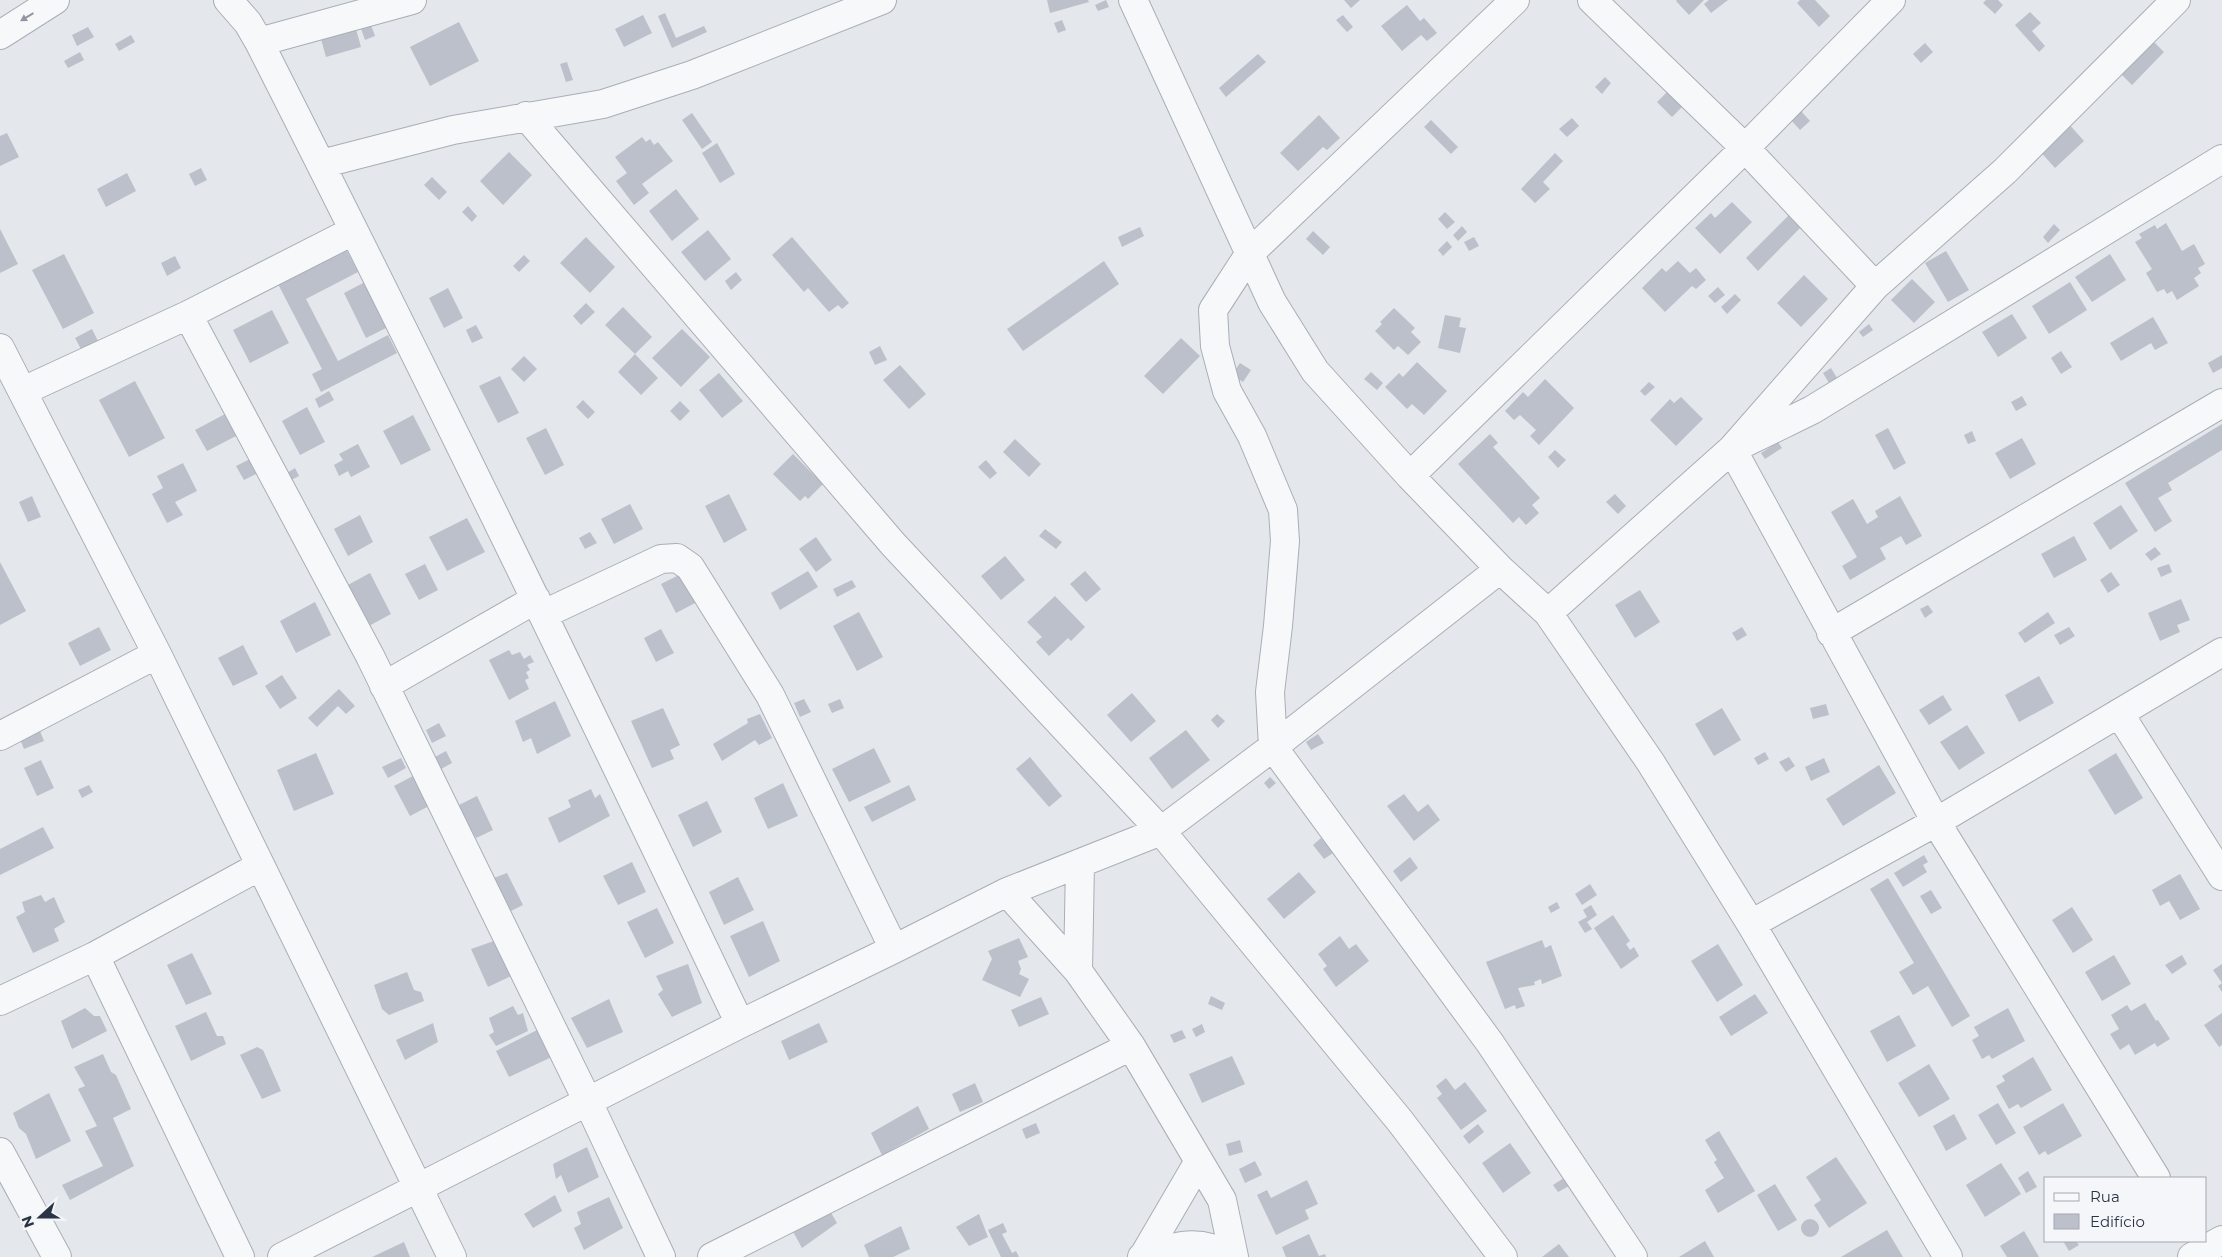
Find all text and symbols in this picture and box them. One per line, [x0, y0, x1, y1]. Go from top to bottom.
one-way arrow [20, 12, 33, 21]
legend [2044, 1177, 2207, 1242]
text: Rua [2090, 1187, 2120, 1206]
north arrow [15, 1192, 65, 1242]
text: Edifício [2090, 1212, 2145, 1231]
text: N [17, 1213, 38, 1230]

